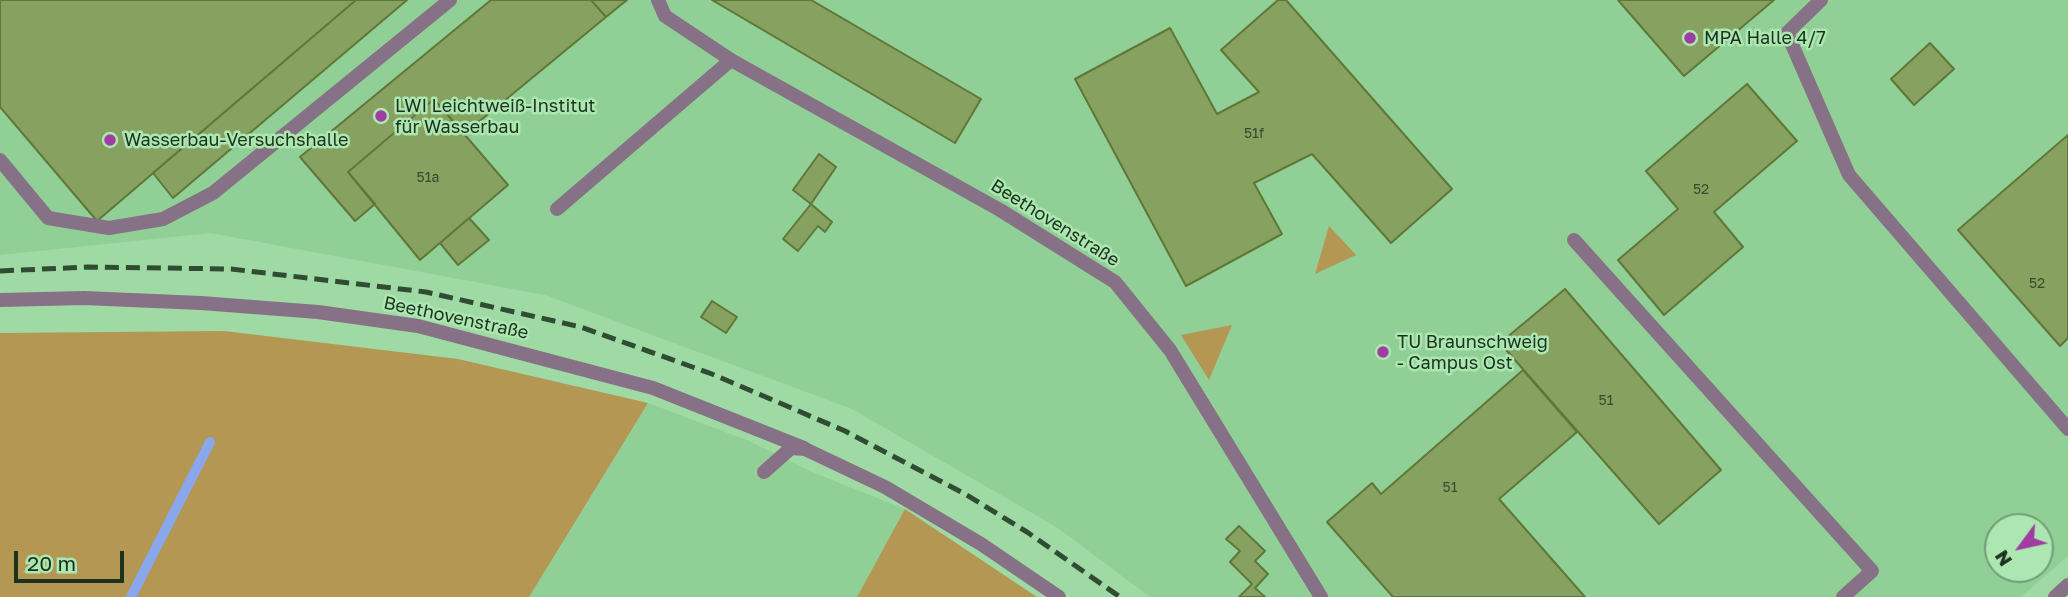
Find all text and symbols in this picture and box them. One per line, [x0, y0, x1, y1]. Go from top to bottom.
place label: MPA Halle 4/7 [1704, 27, 1826, 49]
marker: MPA Halle 4/7 [1682, 30, 1698, 46]
place label: LWI Leichtweiß-Institut für Wasserbau [395, 95, 596, 138]
marker: LWI Leichtweiß-Institut für Wasserbau [373, 108, 389, 124]
house number: 51f [1244, 126, 1264, 142]
place label: Wasserbau-Versuchshalle [124, 129, 349, 151]
marker: Wasserbau-Versuchshalle [102, 132, 118, 148]
house number: 51a [417, 170, 439, 186]
street label: Beethovenstraße [987, 175, 1123, 271]
house number: 52 [1693, 182, 1709, 198]
house number: 52 [2029, 276, 2045, 292]
street label: Beethovenstraße [382, 292, 530, 344]
place label: TU Braunschweig - Campus Ost [1397, 331, 1548, 374]
marker: TU Braunschweig - Campus Ost [1375, 344, 1391, 360]
house number: 51 [1599, 393, 1613, 409]
house number: 51 [1443, 480, 1457, 496]
north arrow [1984, 513, 2054, 583]
scale bar [18, 538, 128, 582]
text: N [1989, 546, 2016, 571]
text: 20 m [27, 550, 76, 576]

